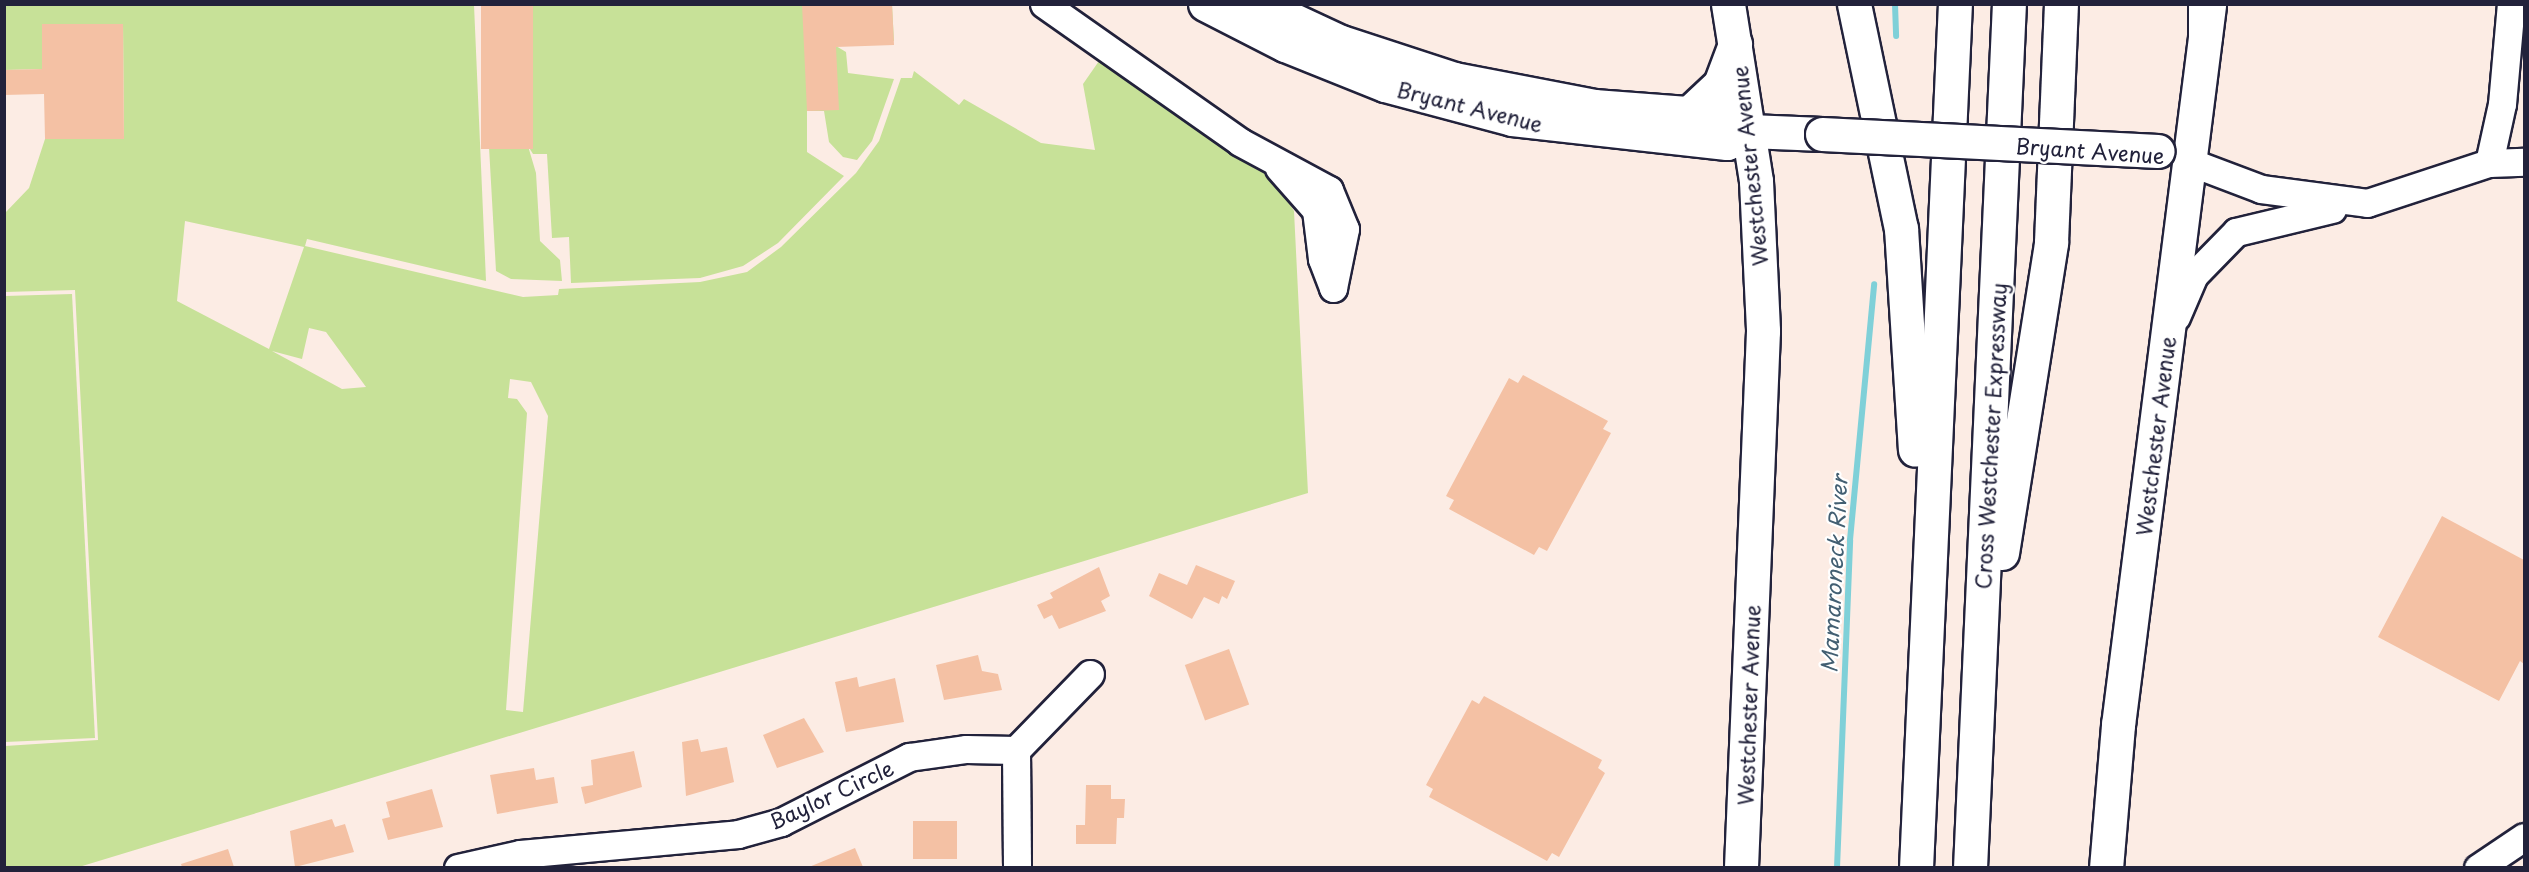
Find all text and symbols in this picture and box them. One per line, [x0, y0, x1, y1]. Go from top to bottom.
street label: Westchester Avenue [1726, 64, 1772, 268]
street label: Bryant Avenue [1395, 76, 1545, 136]
street label: Bryant Avenue [2015, 132, 2165, 168]
street label: Cross Westchester Expressway [1969, 280, 2011, 592]
street label: Westchester Avenue [2130, 334, 2180, 538]
water label: Mamaroneck River [1815, 473, 1851, 675]
street label: Westchester Avenue [1732, 604, 1764, 806]
street label: Baylor Circle [765, 754, 897, 834]

